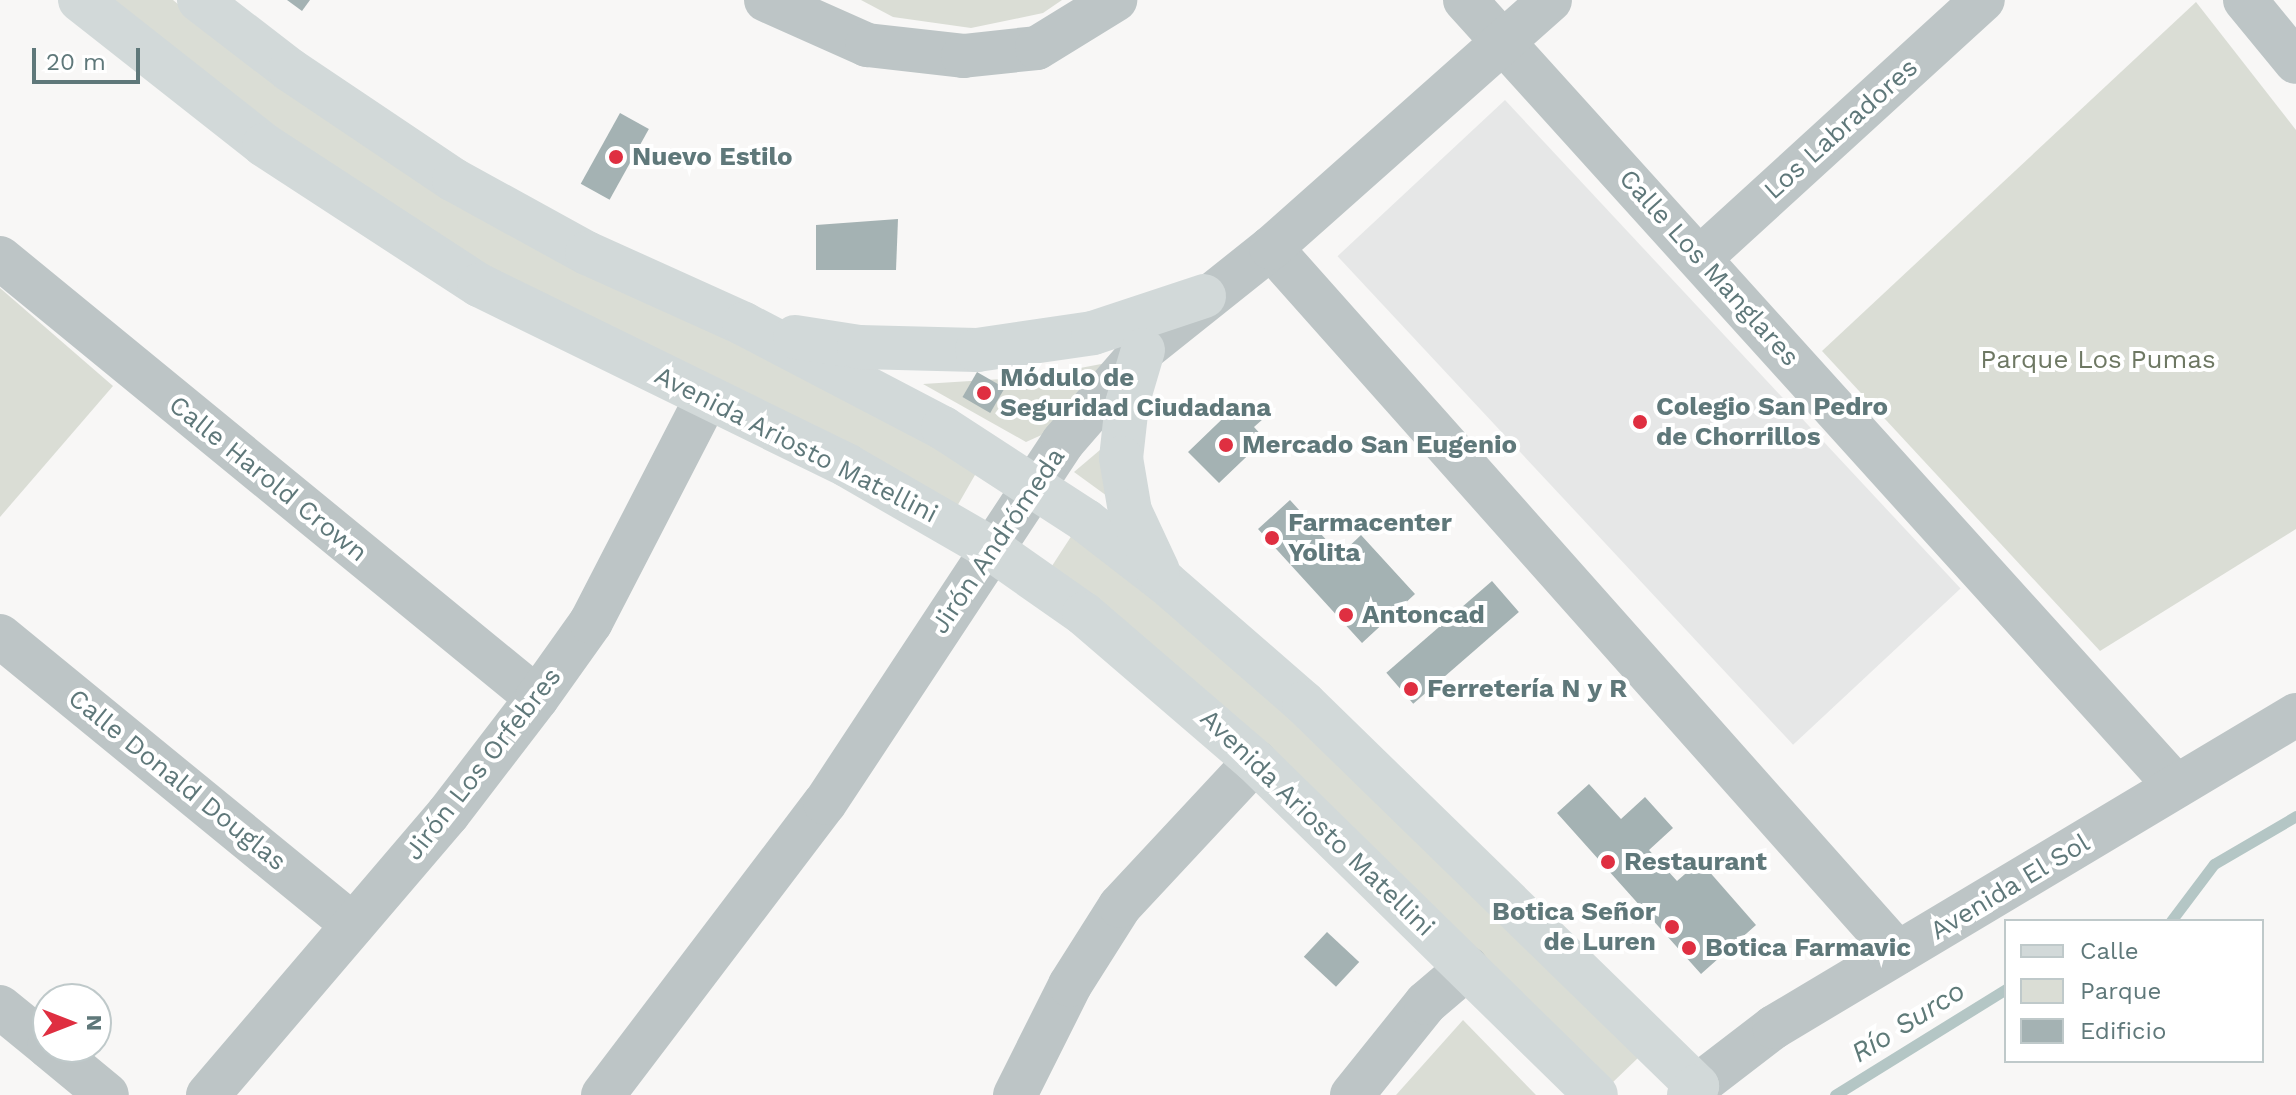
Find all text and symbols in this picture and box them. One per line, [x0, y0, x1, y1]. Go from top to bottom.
scale bar [36, 32, 144, 82]
text: 20 m [46, 48, 106, 76]
street label: Los Labradores [1758, 52, 1924, 206]
place label: Nuevo Estilo [632, 141, 793, 173]
marker: Nuevo Estilo [607, 148, 625, 166]
street label: Calle Los Manglares [1612, 163, 1806, 373]
park label: Parque Los Pumas [1980, 344, 2216, 376]
street label: Avenida Ariosto Matellini [649, 360, 943, 530]
place label: Módulo de Seguridad Ciudadana [1000, 362, 1271, 424]
marker: Módulo de Seguridad Ciudadana [975, 384, 993, 402]
street label: Calle Harold Crown [163, 389, 373, 569]
place label: Colegio San Pedro de Chorrillos [1656, 391, 1888, 452]
marker: Colegio San Pedro de Chorrillos [1631, 413, 1649, 431]
place label: Mercado San Eugenio [1242, 429, 1517, 461]
marker: Mercado San Eugenio [1217, 436, 1235, 454]
street label: Jirón Andrómeda [924, 442, 1072, 640]
place label: Farmacenter Yolita [1288, 507, 1452, 568]
marker: Farmacenter Yolita [1263, 529, 1281, 547]
place label: Antoncad [1362, 599, 1485, 631]
marker: Antoncad [1337, 606, 1355, 624]
street label: Jirón Los Orfebres [398, 662, 568, 866]
place label: Ferretería N y R [1427, 673, 1628, 705]
marker: Ferretería N y R [1402, 680, 1420, 698]
street label: Calle Donald Douglas [62, 683, 292, 877]
street label: Avenida Ariosto Matellini [1193, 702, 1441, 944]
street label: Avenida El Sol [1924, 827, 2096, 947]
place label: Restaurant [1624, 846, 1767, 878]
marker: Restaurant [1599, 853, 1617, 871]
place label: Botica Señor de Luren [1492, 896, 1656, 958]
marker: Botica Señor de Luren [1663, 918, 1681, 936]
legend [2004, 919, 2264, 1063]
place label: Botica Farmavic [1705, 932, 1911, 964]
text: Calle [2080, 937, 2139, 965]
marker: Botica Farmavic [1680, 939, 1698, 957]
water label: Río Surco [1845, 974, 1971, 1070]
text: Parque [2080, 977, 2161, 1005]
north arrow [32, 983, 112, 1063]
text: N [82, 1015, 107, 1031]
text: Edificio [2080, 1017, 2166, 1045]

